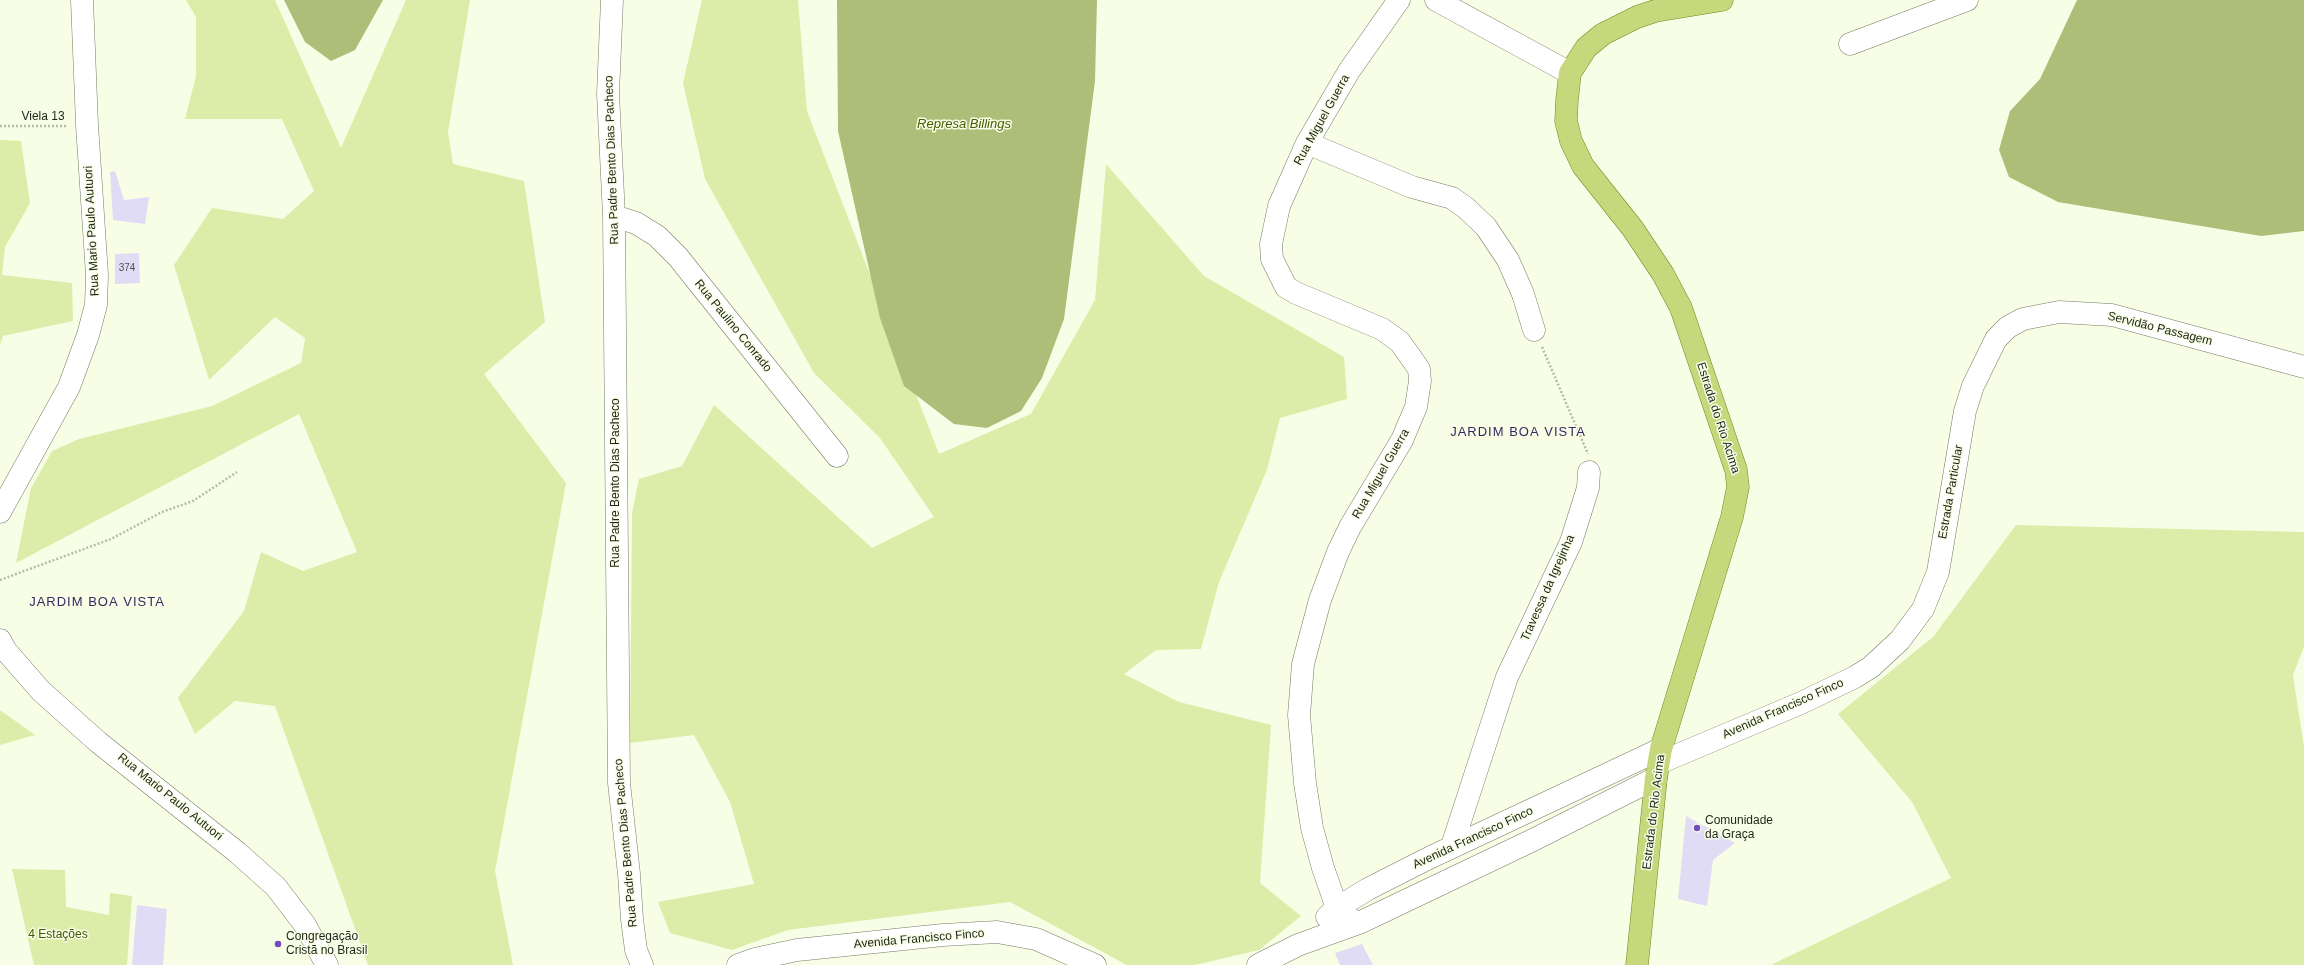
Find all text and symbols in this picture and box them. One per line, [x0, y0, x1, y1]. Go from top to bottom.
street label: Rua Miguel Guerra [1291, 72, 1353, 168]
street label: Rua Padre Bento Dias Pacheco [602, 75, 622, 245]
street label: Viela 13 [21, 110, 65, 124]
water label: Represa Billings [917, 116, 1011, 132]
street label: Rua Mario Paulo Autuori [81, 165, 103, 297]
house number: 374 [119, 262, 135, 274]
street label: Rua Paulino Conrado [691, 277, 775, 375]
street label: Servidão Passagem [2106, 309, 2214, 349]
street label: Estrada do Rio Acima [1693, 361, 1743, 475]
street label: Rua Padre Bento Dias Pacheco [609, 398, 623, 568]
district label: JARDIM BOA VISTA [1450, 424, 1586, 440]
street label: Rua Miguel Guerra [1349, 427, 1413, 521]
street label: Estrada Particular [1936, 444, 1966, 540]
street label: Travessa da Igrejinha [1518, 533, 1578, 643]
district label: JARDIM BOA VISTA [29, 594, 165, 610]
street label: Avenida Francisco Finco [1720, 676, 1846, 742]
street label: Rua Mario Paulo Autuori [115, 750, 225, 844]
street label: Estrada do Rio Acima [1640, 754, 1668, 870]
street label: Rua Padre Bento Dias Pacheco [611, 758, 641, 928]
street label: Avenida Francisco Finco [1411, 804, 1535, 872]
place label: Comunidade da Graça [1705, 814, 1773, 842]
marker: Comunidade da Graça [1692, 823, 1702, 833]
street label: Avenida Francisco Finco [853, 926, 985, 952]
park label: 4 Estações [28, 928, 88, 942]
place label: Congregação Cristã no Brasil [286, 930, 367, 958]
marker: Congregação Cristã no Brasil [273, 939, 283, 949]

